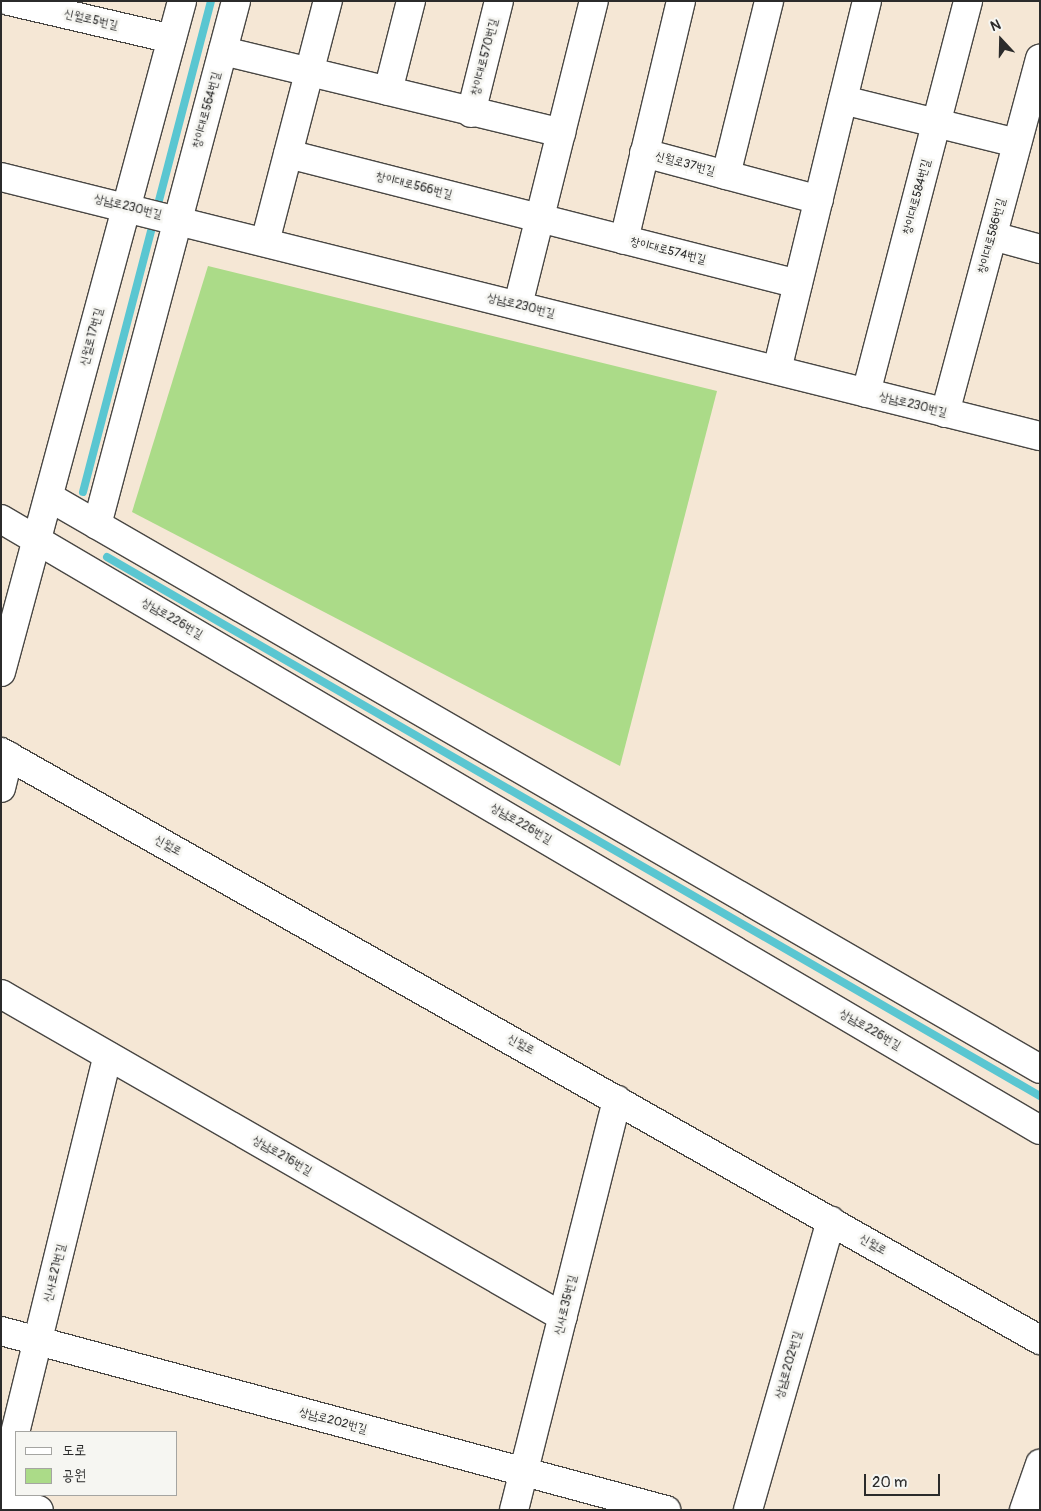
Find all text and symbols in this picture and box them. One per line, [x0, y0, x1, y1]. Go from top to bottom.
street label: 신월로5번길 [63, 7, 119, 33]
north arrow [976, 15, 1026, 65]
text: N [988, 16, 1003, 35]
street label: 창이대로570번길 [468, 17, 502, 97]
street label: 창이대로564번길 [190, 70, 224, 150]
street label: 신월로37번길 [654, 149, 716, 179]
street label: 창이대로584번길 [900, 158, 934, 236]
street label: 창이대로566번길 [374, 170, 454, 202]
street label: 상남로230번길 [93, 192, 163, 222]
street label: 창이대로586번길 [975, 197, 1009, 275]
street label: 창이대로574번길 [629, 235, 707, 267]
street label: 상남로230번길 [486, 291, 556, 321]
street label: 신월로17번길 [77, 306, 107, 368]
street label: 상남로230번길 [878, 390, 948, 420]
street label: 상남로226번길 [139, 596, 205, 642]
street label: 상남로226번길 [488, 801, 554, 847]
street label: 신월로 [152, 833, 184, 859]
street label: 상남로226번길 [837, 1007, 903, 1053]
street label: 신월로 [505, 1032, 537, 1058]
street label: 상남로216번길 [250, 1133, 314, 1179]
street label: 신월로 [857, 1232, 889, 1258]
street label: 신사로21번길 [41, 1242, 69, 1304]
street label: 신사로35번길 [552, 1273, 580, 1337]
street label: 상남로202번길 [772, 1329, 806, 1401]
street label: 상남로202번길 [297, 1405, 369, 1437]
legend [15, 1431, 178, 1496]
text: 도로 [62, 1441, 86, 1460]
scale bar [866, 1464, 942, 1496]
text: 공원 [62, 1466, 86, 1485]
text: 20 m [872, 1473, 907, 1492]

